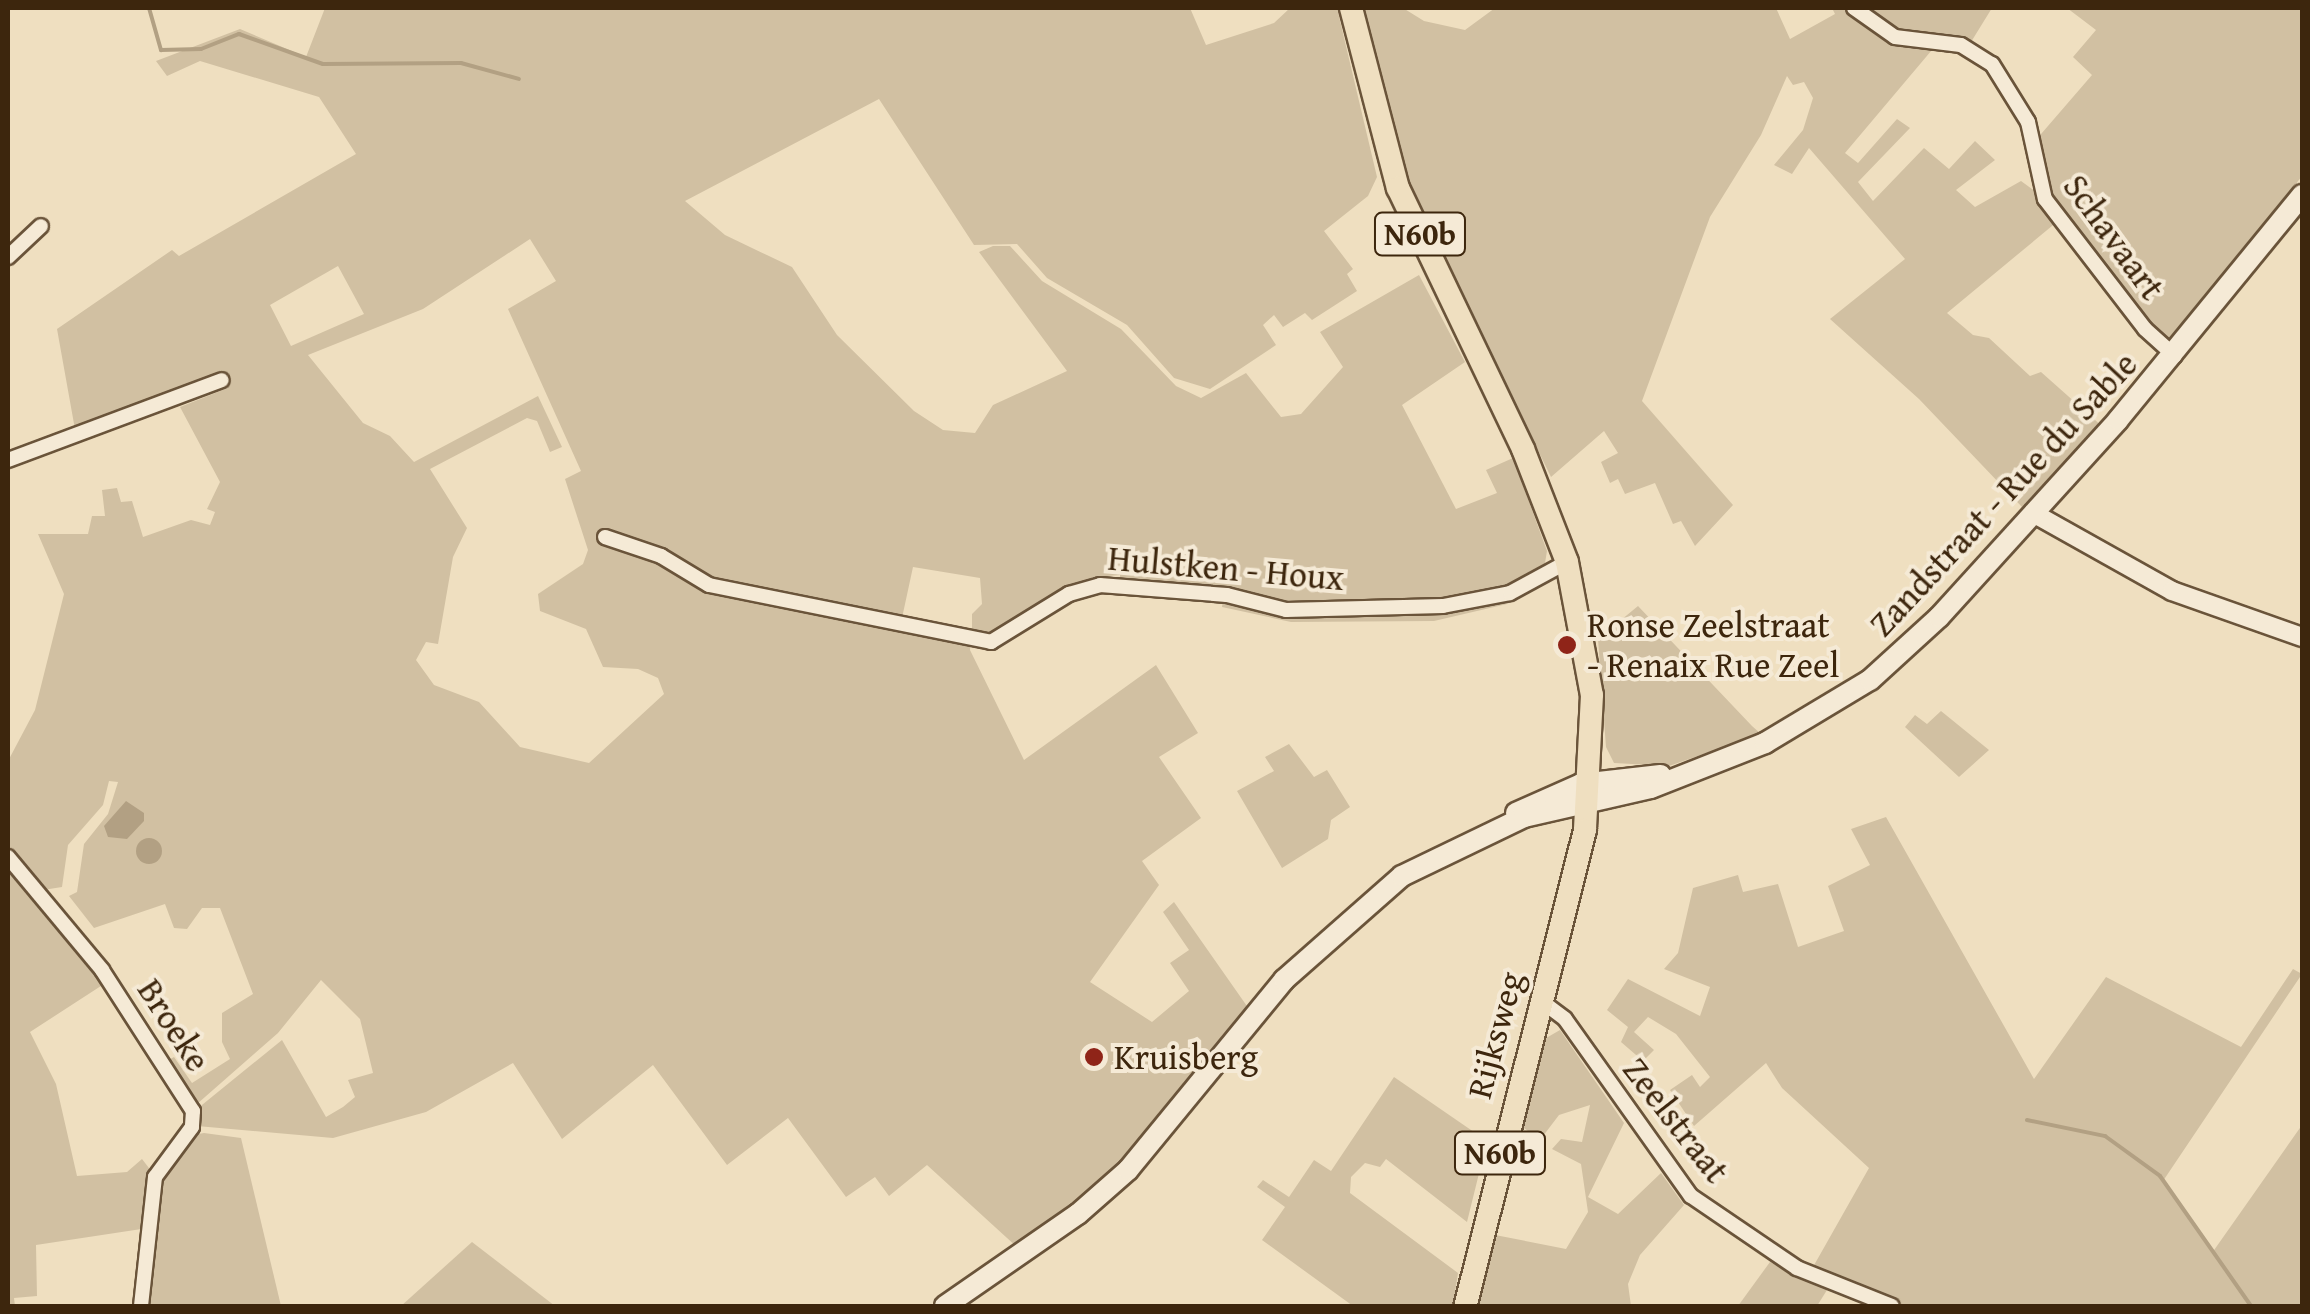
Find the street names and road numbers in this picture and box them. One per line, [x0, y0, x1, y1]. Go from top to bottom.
street label: Schavaart [2055, 166, 2173, 308]
road number: N60b [1372, 207, 1468, 261]
street label: Zandstraat - Rue du Sable [1860, 343, 2146, 645]
street label: Hulstken - Houx [1106, 537, 1346, 599]
street label: Rijksweg [1458, 967, 1532, 1103]
street label: Broeke [129, 971, 219, 1079]
street label: Zeelstraat [1614, 1049, 1738, 1191]
road number: N60b [1452, 1126, 1548, 1180]

